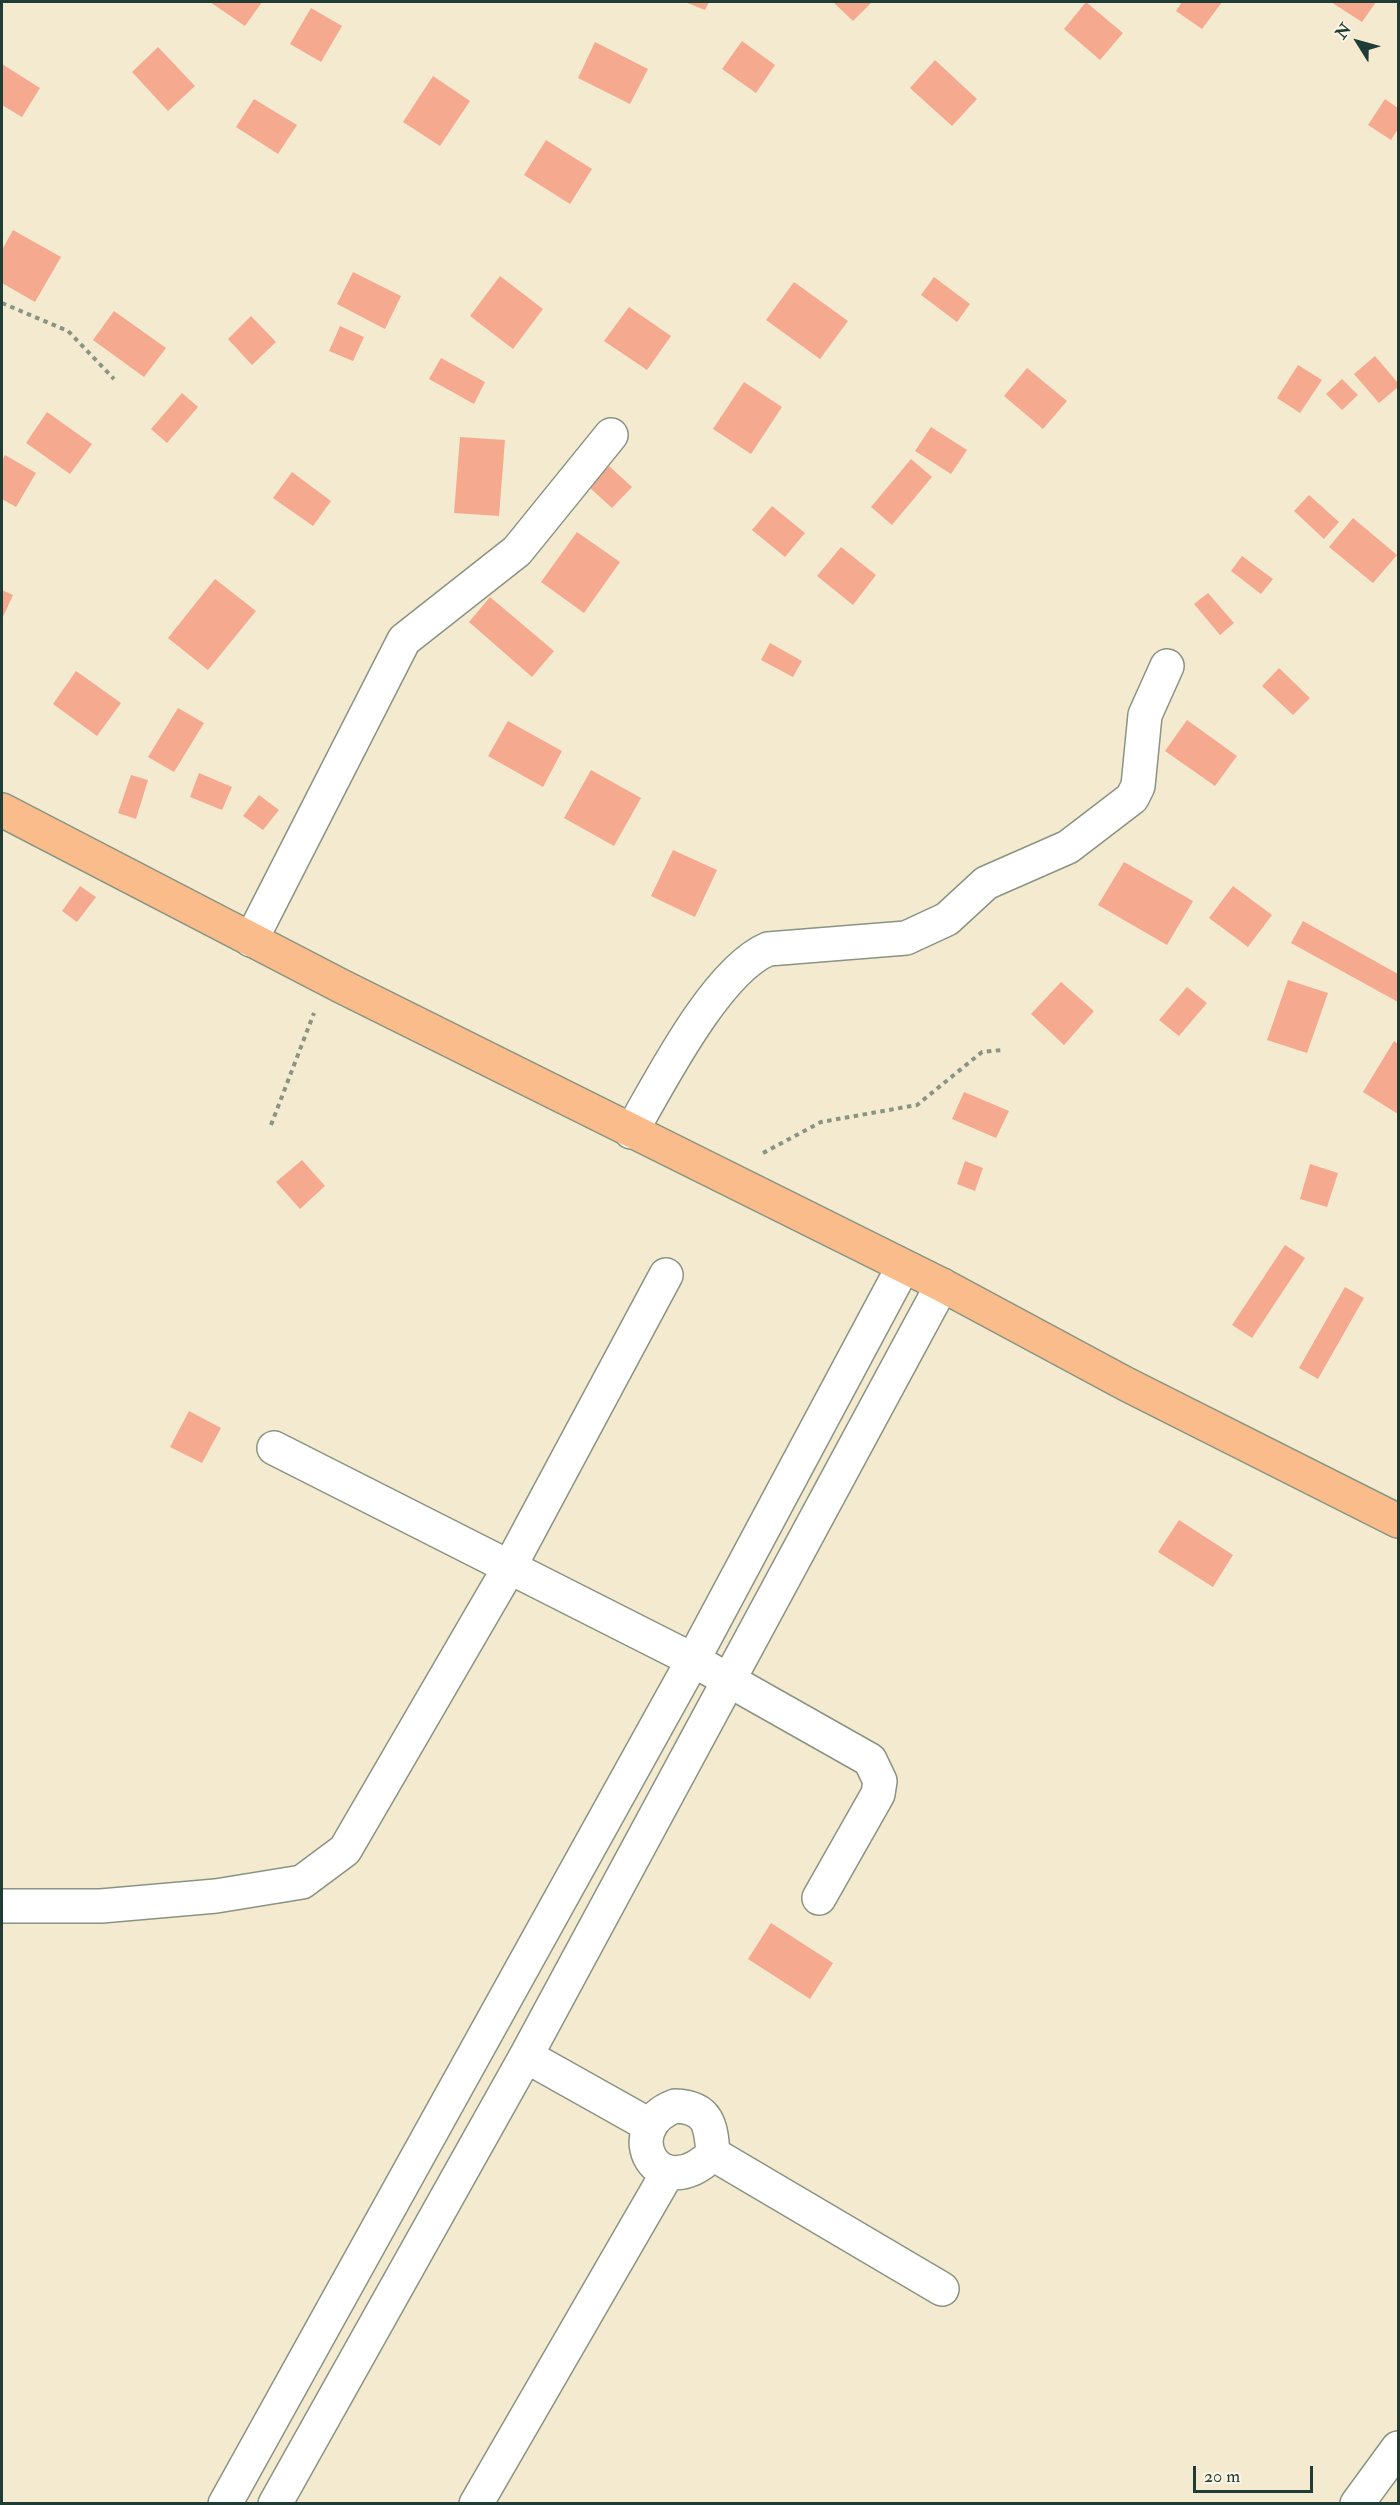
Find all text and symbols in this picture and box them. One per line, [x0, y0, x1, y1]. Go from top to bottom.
north arrow [1328, 12, 1388, 72]
text: N [1331, 19, 1356, 43]
scale bar [1196, 2454, 1316, 2492]
text: 20 m [1204, 2465, 1240, 2488]

